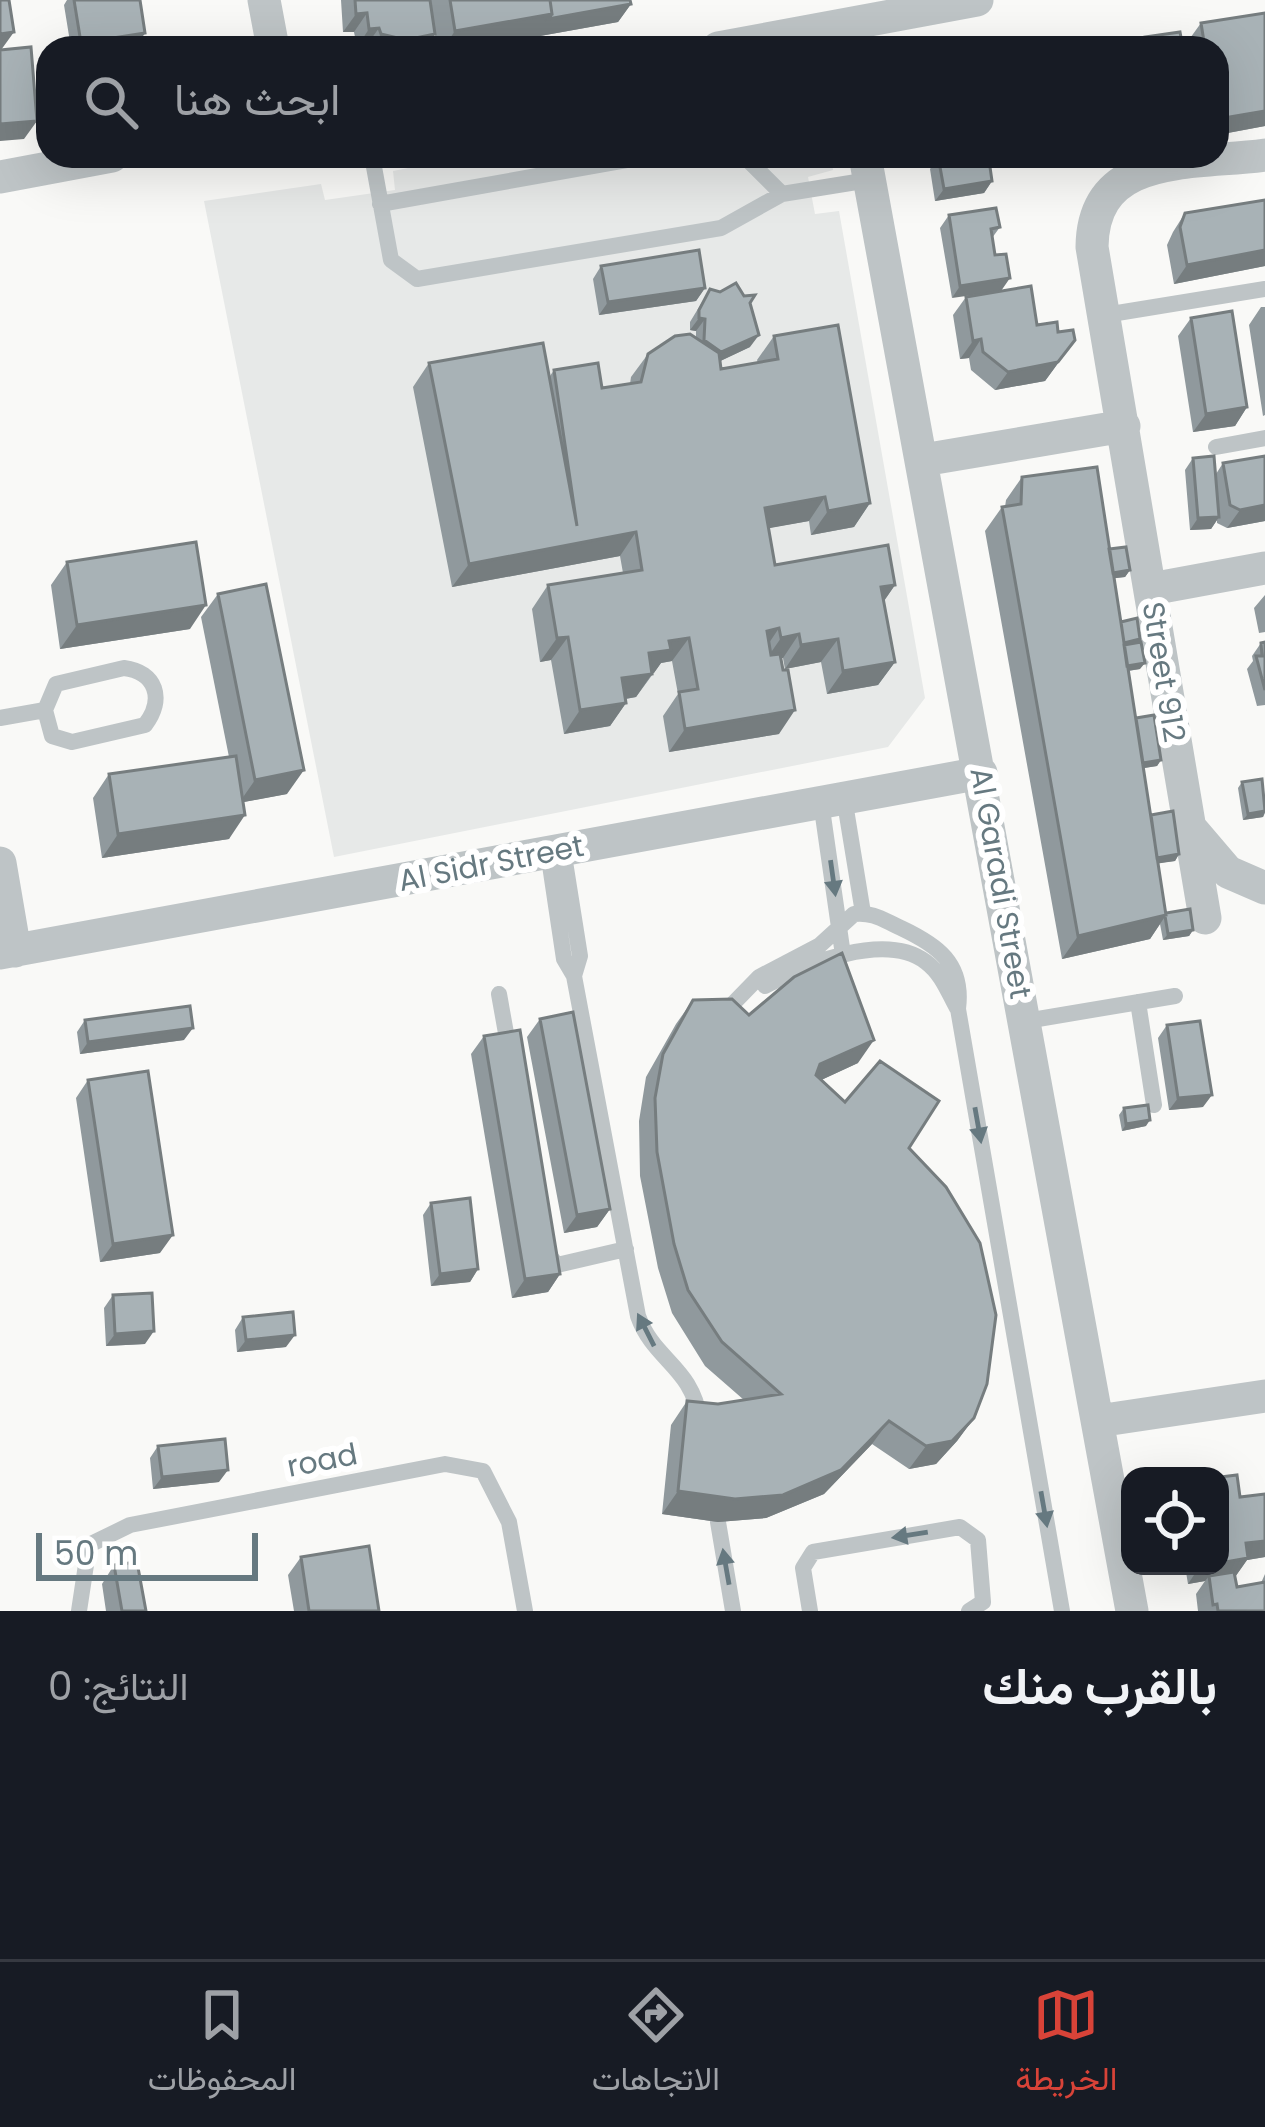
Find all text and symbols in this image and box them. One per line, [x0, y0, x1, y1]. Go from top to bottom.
search box [36, 36, 1229, 168]
text: ابحث هنا [174, 68, 340, 131]
icon: search [78, 69, 144, 135]
street label: Street 912 [1132, 599, 1196, 745]
street label: Al Garadi Street [959, 764, 1043, 1002]
street label: Al Sidr Street [395, 824, 587, 902]
one-way arrow [824, 860, 843, 898]
one-way arrow [969, 1106, 987, 1144]
one-way arrow [637, 1312, 657, 1347]
street label: road [283, 1432, 361, 1488]
map controls [1121, 1467, 1229, 1575]
button: locate [1121, 1467, 1229, 1575]
one-way arrow [1035, 1491, 1054, 1528]
one-way arrow [891, 1526, 929, 1544]
scale bar [36, 1527, 258, 1580]
text: 50 m [54, 1530, 138, 1577]
one-way arrow [716, 1547, 734, 1585]
text: بالقرب منك [982, 1650, 1217, 1722]
text: النتائج: 0 [48, 1659, 189, 1714]
tab: المحفوظات [148, 1982, 296, 2108]
tab: الاتجاهات [592, 1982, 720, 2108]
tab: الخريطة [1015, 1982, 1117, 2108]

